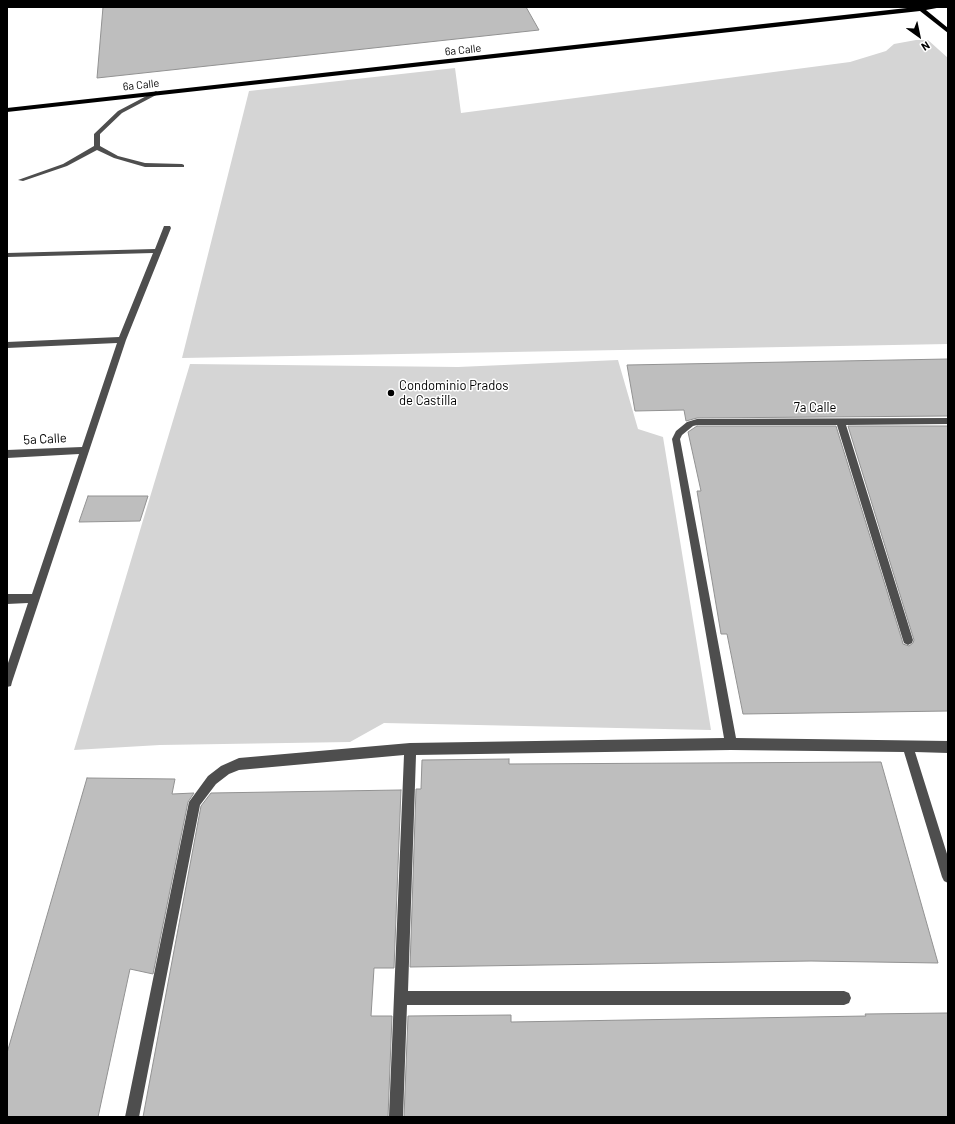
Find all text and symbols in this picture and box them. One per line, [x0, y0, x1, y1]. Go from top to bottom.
north arrow [899, 16, 939, 56]
text: N [919, 39, 932, 54]
street label: 6a Calle [444, 42, 482, 58]
street label: 6a Calle [122, 77, 160, 93]
place label: Condominio Prados de Castilla [399, 378, 509, 409]
marker: Condominio Prados de Castilla [386, 388, 396, 398]
street label: 7a Calle [794, 400, 836, 416]
street label: 5a Calle [23, 430, 67, 448]

